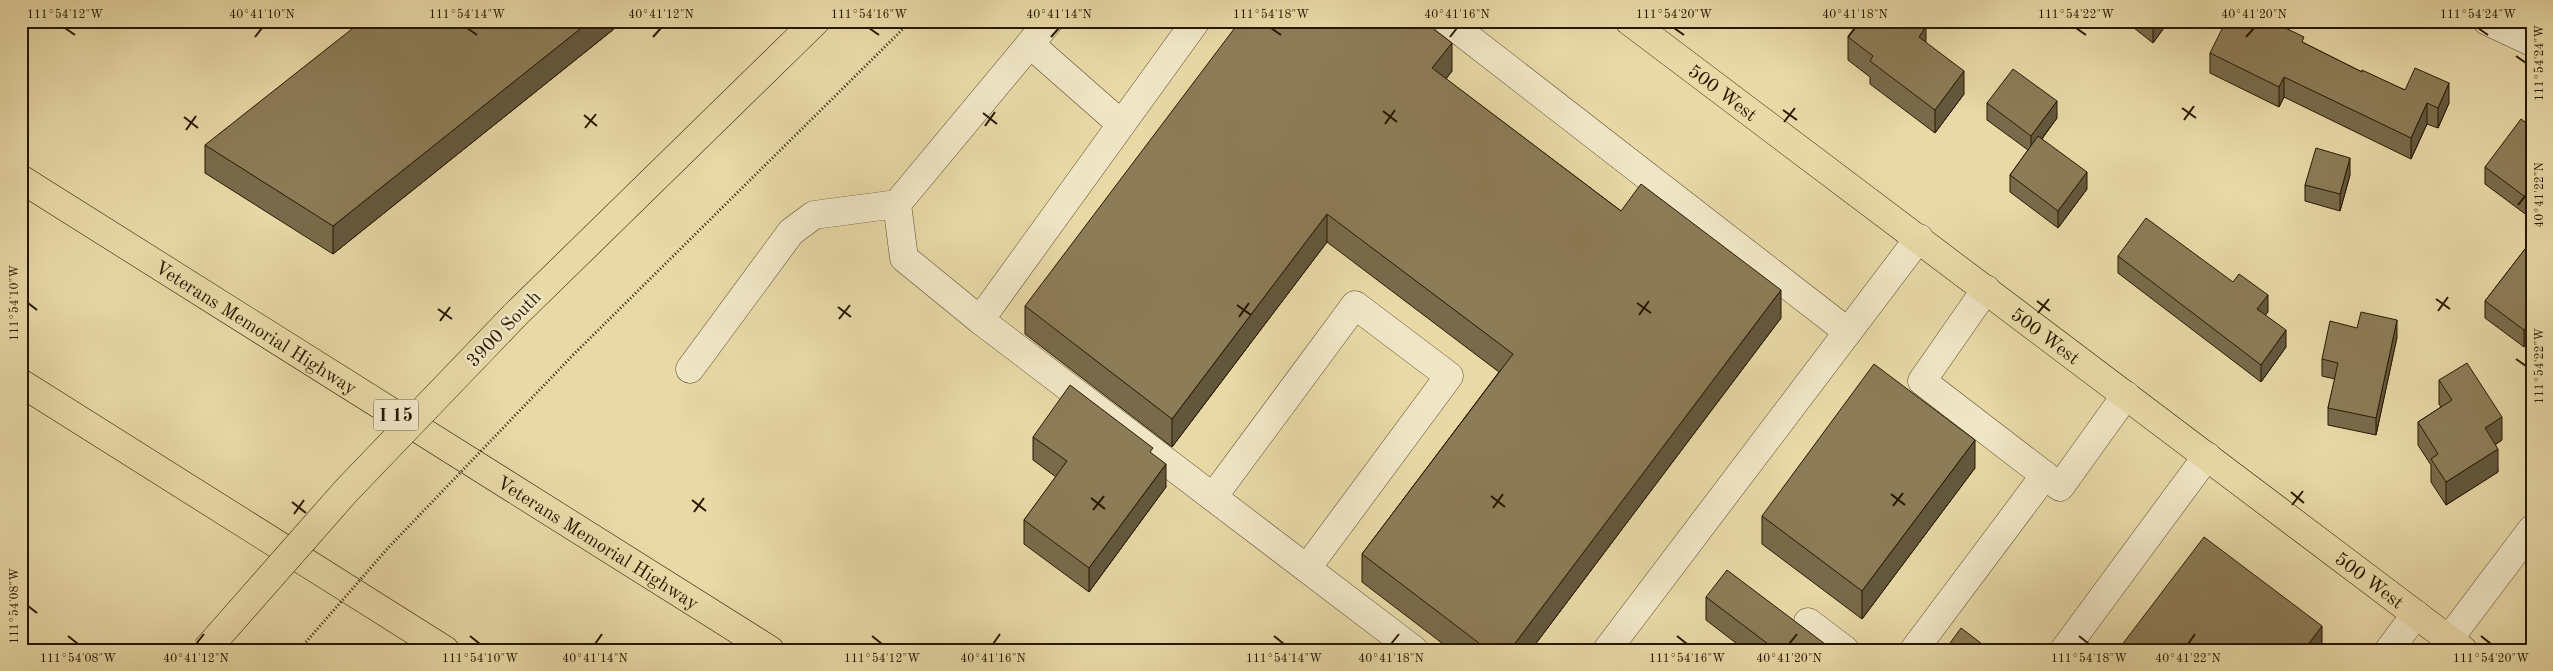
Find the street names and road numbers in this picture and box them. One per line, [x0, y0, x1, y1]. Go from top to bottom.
street label: 500 West [1684, 62, 1760, 126]
street label: Veterans Memorial Highway [151, 259, 359, 399]
street label: 3900 South [464, 288, 546, 371]
street label: 500 West [2006, 305, 2082, 369]
road number: I 15 [374, 400, 418, 430]
street label: Veterans Memorial Highway [493, 474, 701, 615]
street label: 500 West [2331, 550, 2406, 614]

